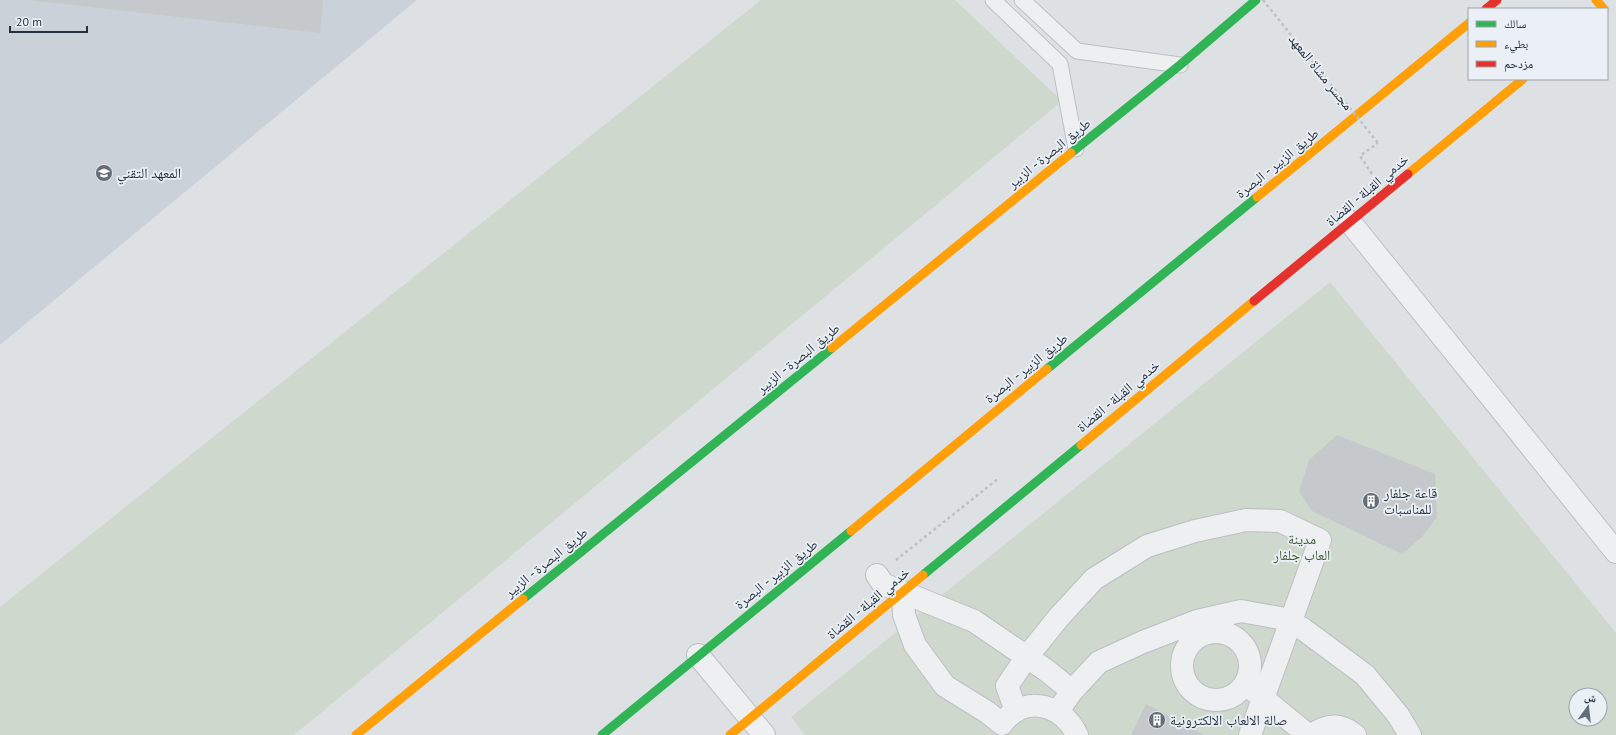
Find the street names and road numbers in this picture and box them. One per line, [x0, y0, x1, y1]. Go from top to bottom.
street label: مجسر مشاة المعهد [1285, 30, 1357, 114]
street label: طريق البصرة - الزبير [1003, 114, 1095, 193]
street label: طريق الزبير - البصرة [1232, 124, 1323, 203]
street label: خدمي القبلة - القضاة [1322, 150, 1414, 232]
street label: طريق البصرة - الزبير [752, 319, 844, 398]
street label: طريق الزبير - البصرة [981, 329, 1072, 408]
street label: خدمي القبلة - القضاة [1073, 356, 1165, 438]
street label: طريق البصرة - الزبير [500, 523, 592, 602]
street label: طريق الزبير - البصرة [731, 535, 822, 614]
street label: خدمي القبلة - القضاة [823, 563, 915, 645]

